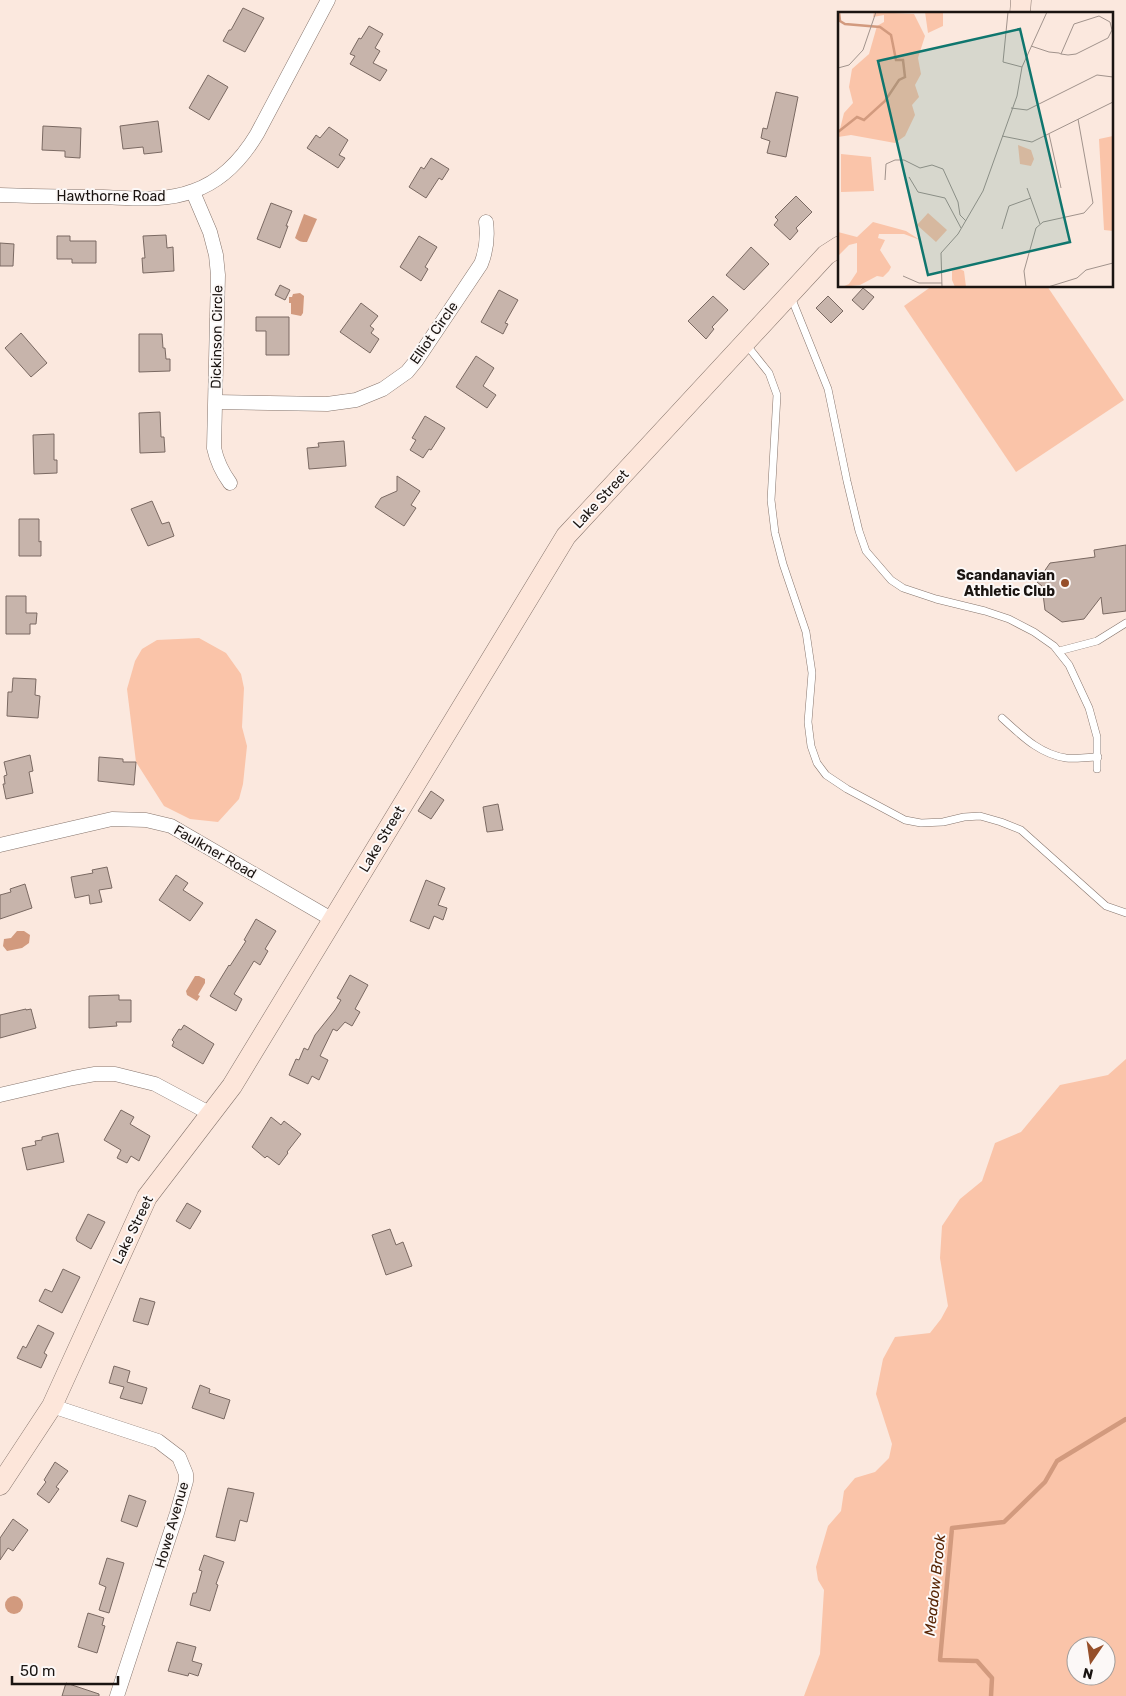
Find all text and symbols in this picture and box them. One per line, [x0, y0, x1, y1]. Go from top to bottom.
inset map [838, 12, 1114, 288]
street label: Hawthorne Road [56, 188, 166, 205]
street label: Dickinson Circle [208, 285, 226, 389]
street label: Elliot Circle [406, 298, 462, 368]
street label: Lake Street [569, 466, 633, 532]
place label: Scandanavian Athletic Club [956, 567, 1055, 600]
marker: Scandanavian Athletic Club [1059, 577, 1071, 589]
street label: Lake Street [356, 802, 409, 875]
street label: Faulkner Road [171, 822, 259, 882]
street label: Lake Street [109, 1192, 157, 1267]
street label: Howe Avenue [152, 1480, 192, 1570]
water label: Meadow Brook [921, 1533, 949, 1637]
north arrow [1066, 1636, 1116, 1686]
scale bar [12, 1654, 119, 1686]
text: 50 m [20, 1662, 55, 1680]
text: N [1081, 1664, 1095, 1683]

